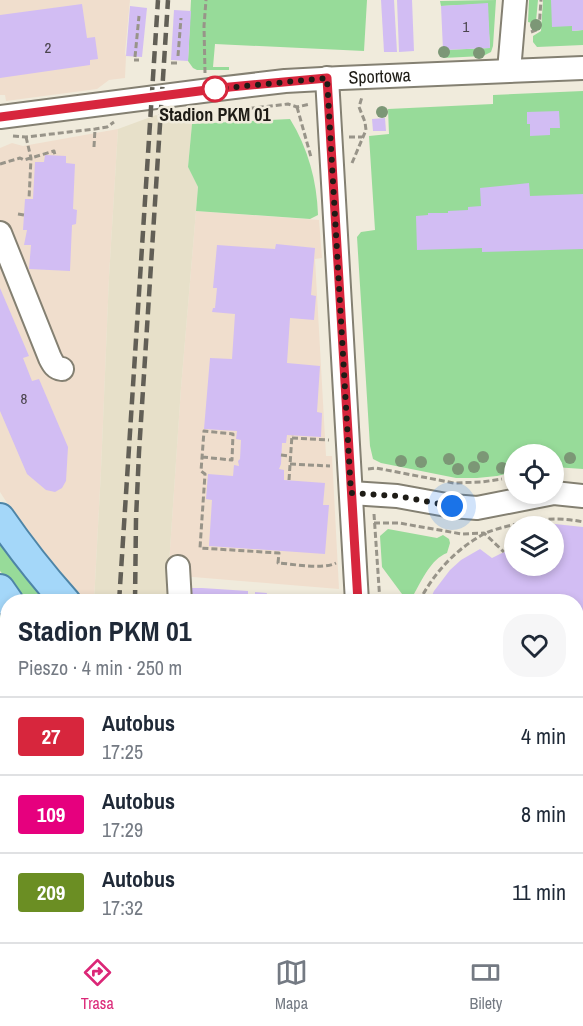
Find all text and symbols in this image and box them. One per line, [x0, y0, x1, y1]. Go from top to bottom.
house number: 1 [463, 16, 470, 37]
house number: 2 [45, 37, 52, 58]
street label: Sportowa [348, 62, 411, 90]
marker: Stadion PKM 01 [202, 76, 228, 102]
place label: Stadion PKM 01 [159, 102, 272, 127]
house number: 8 [21, 388, 28, 409]
map controls [504, 444, 564, 576]
button: locate [504, 444, 564, 504]
your location [437, 491, 467, 521]
button: layers [504, 516, 564, 576]
text: Stadion PKM 01 [18, 612, 192, 650]
button: heart [503, 614, 566, 677]
text: Pieszo · 4 min · 250 m [18, 654, 182, 681]
text: Autobus [102, 708, 175, 738]
text: 4 min [521, 721, 566, 751]
text: 27 [41, 722, 61, 751]
text: 17:25 [102, 738, 143, 765]
text: Autobus [102, 786, 175, 816]
text: 8 min [521, 799, 566, 829]
text: 109 [37, 800, 65, 829]
text: 17:29 [102, 816, 143, 843]
text: Autobus [102, 864, 175, 894]
text: 11 min [512, 877, 566, 907]
text: 209 [37, 878, 65, 907]
text: 17:32 [102, 894, 143, 921]
tab: Trasa [81, 956, 114, 1014]
tab: Mapa [275, 956, 308, 1014]
tab: Bilety [469, 956, 502, 1014]

